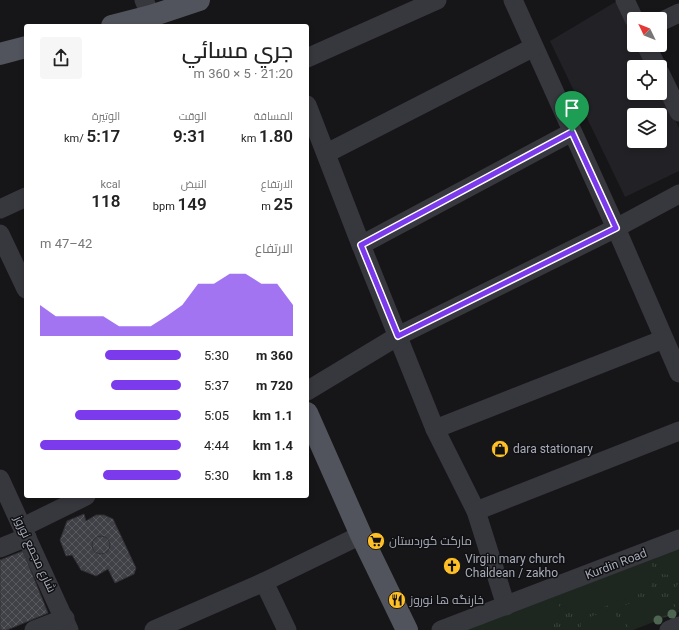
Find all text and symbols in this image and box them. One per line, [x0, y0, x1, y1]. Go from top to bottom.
north arrow [627, 12, 667, 52]
map controls [627, 12, 667, 148]
button: share [40, 37, 82, 79]
text: جري مسائي [182, 38, 293, 63]
button: locate [627, 60, 667, 100]
text: 21:20 · 5 × 360 m [194, 66, 293, 81]
pin [555, 91, 589, 132]
icon: arrive [561, 97, 583, 119]
button: layers [627, 108, 667, 148]
text: الوتيرة [92, 110, 120, 123]
text: الوقت [179, 110, 207, 123]
text: المسافة [254, 110, 293, 123]
text: 5:17 [87, 126, 120, 146]
text: 9:31 [173, 126, 207, 146]
text: 1.80 [259, 126, 293, 146]
text: /km [64, 132, 87, 145]
text: km [241, 132, 259, 145]
text: kcal [100, 178, 120, 191]
text: النبض [181, 178, 207, 191]
text: الارتفاع [261, 178, 293, 191]
text: 118 [91, 191, 120, 211]
text: 149 [178, 194, 207, 214]
text: 25 [274, 194, 293, 214]
text: bpm [153, 200, 178, 213]
text: m [261, 200, 274, 213]
text: 42–47 m [40, 236, 92, 251]
text: الارتفاع [255, 241, 293, 256]
text: 5:30 [204, 348, 229, 363]
text: 360 m [256, 348, 293, 363]
text: 5:37 [204, 378, 229, 393]
text: 720 m [256, 378, 293, 393]
text: 5:05 [204, 408, 229, 423]
text: 1.1 km [253, 408, 293, 423]
text: 4:44 [204, 438, 229, 453]
text: 1.4 km [253, 438, 293, 453]
shop icon: dara stationary [490, 439, 510, 459]
place label: dara stationary [513, 442, 593, 456]
text: 5:30 [204, 468, 229, 483]
text: 1.8 km [253, 468, 293, 483]
street label: شارع مجمع نوروز [10, 513, 59, 595]
supermarket icon: ماركت كوردستان [366, 531, 386, 551]
place label: ماركت كوردستان [389, 534, 472, 548]
street label: Kurdin Road [583, 546, 649, 582]
place label: Virgin mary church Chaldean / zakho [465, 552, 565, 580]
church icon: Virgin mary church Chaldean / zakho [442, 556, 462, 576]
restaurant icon: خارنگه ها نوروز [387, 590, 407, 610]
place label: خارنگه ها نوروز [409, 593, 484, 607]

